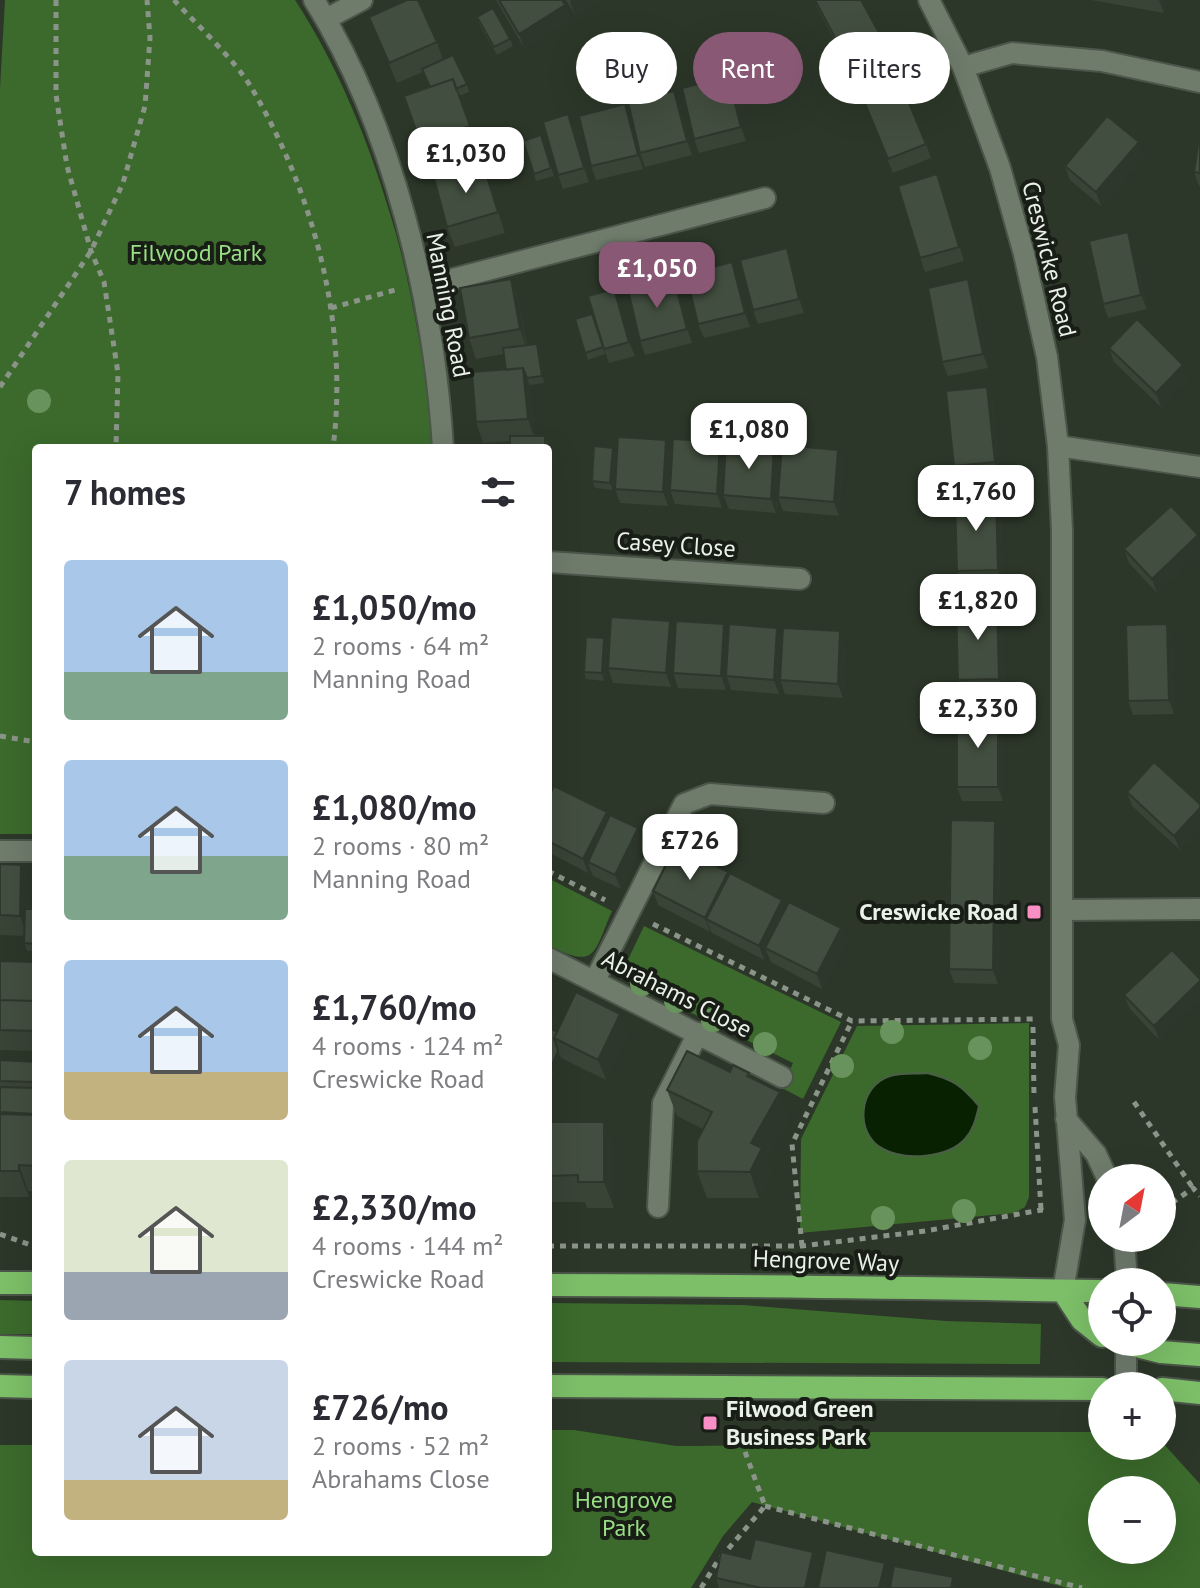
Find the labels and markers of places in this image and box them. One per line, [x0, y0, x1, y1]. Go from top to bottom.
pin: £1,030 [401, 127, 531, 195]
pin: £1,050 [592, 242, 722, 310]
pin: £1,080 [684, 403, 814, 471]
pin: £1,760 [911, 465, 1041, 533]
pin: £1,820 [913, 574, 1043, 642]
pin: £2,330 [913, 682, 1043, 750]
pin: £726 [643, 814, 737, 882]
place label: Creswicke Road [859, 896, 1018, 927]
marker: Creswicke Road [1025, 903, 1043, 921]
place label: Filwood Green Business Park [726, 1393, 874, 1452]
marker: Filwood Green Business Park [701, 1414, 719, 1432]

